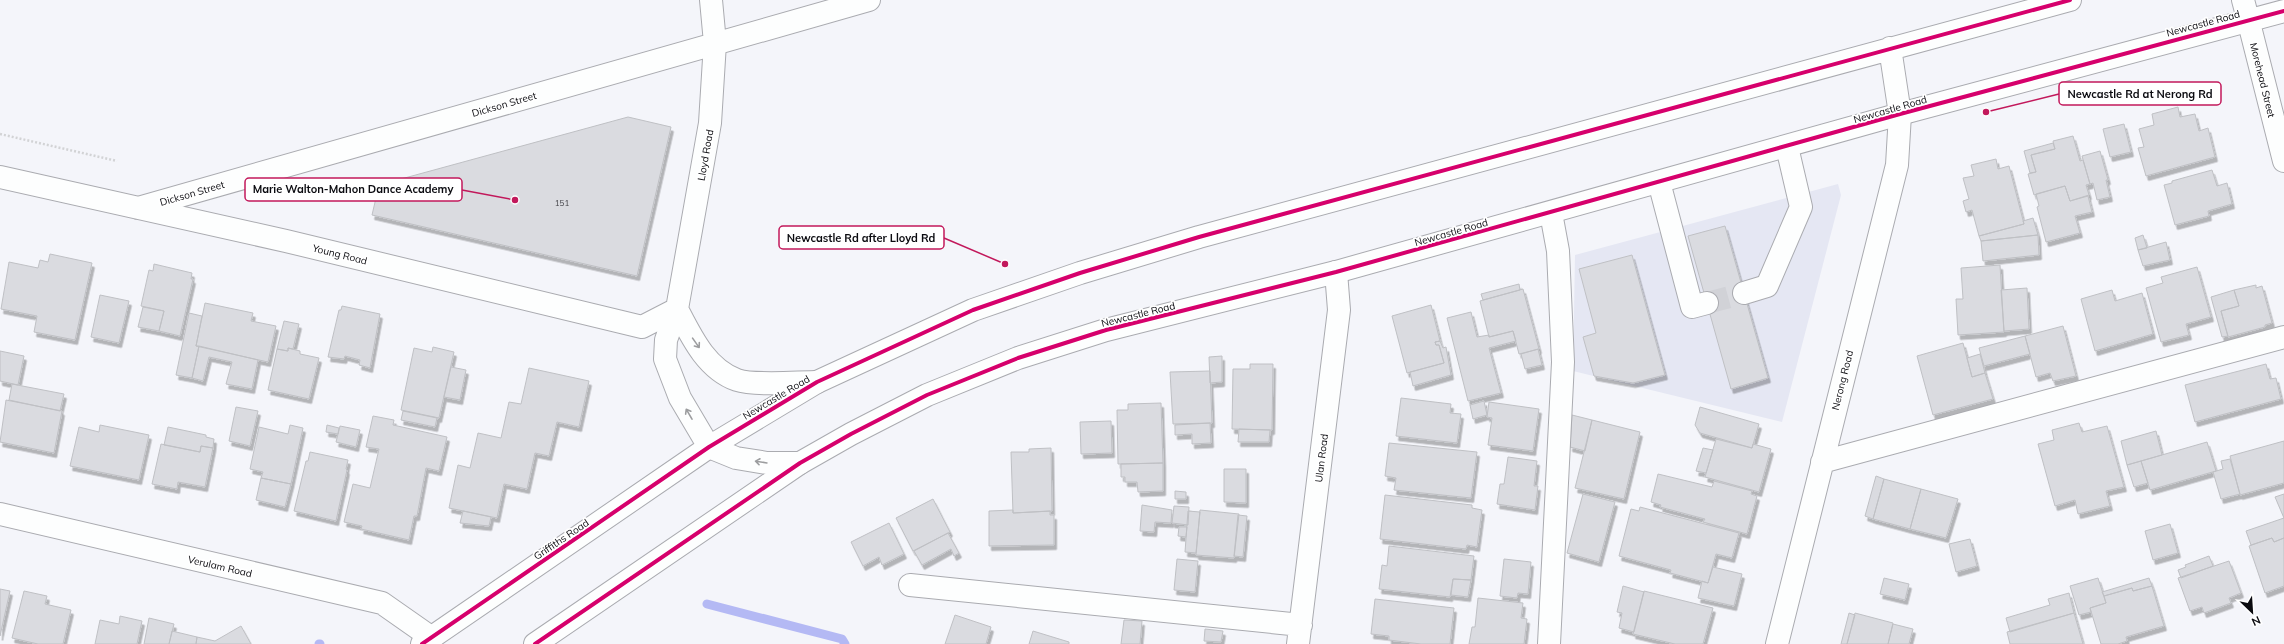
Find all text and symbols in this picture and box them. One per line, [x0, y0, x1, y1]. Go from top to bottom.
street label: Newcastle Road [2165, 7, 2241, 40]
street label: Morehead Street [2247, 41, 2278, 119]
callout: Newcastle Rd at Nerong Rd [2059, 82, 2221, 105]
text: Newcastle Rd at Nerong Rd [2067, 87, 2213, 101]
street label: Dickson Street [470, 89, 538, 120]
street label: Newcastle Road [1852, 93, 1928, 126]
street label: Lloyd Road [695, 128, 716, 182]
street label: Dickson Street [158, 178, 226, 209]
callout: Marie Walton-Mahon Dance Academy [245, 178, 462, 201]
text: Marie Walton-Mahon Dance Academy [253, 182, 453, 196]
house number: 151 [555, 198, 569, 208]
street label: Newcastle Road [1413, 216, 1489, 249]
callout: Newcastle Rd after Lloyd Rd [779, 226, 944, 249]
text: Newcastle Rd after Lloyd Rd [787, 231, 936, 245]
street label: Young Road [310, 241, 369, 268]
street label: Newcastle Road [1100, 299, 1176, 330]
one-way arrow [692, 338, 700, 349]
street label: Nerong Road [1829, 349, 1856, 411]
street label: Newcastle Road [740, 372, 812, 423]
one-way arrow [684, 408, 692, 420]
street label: Ulan Road [1312, 433, 1331, 483]
one-way arrow [755, 458, 768, 466]
street label: Griffiths Road [531, 516, 591, 563]
street label: Verulam Road [186, 553, 253, 580]
north arrow [2232, 592, 2272, 632]
text: N [2250, 613, 2263, 629]

